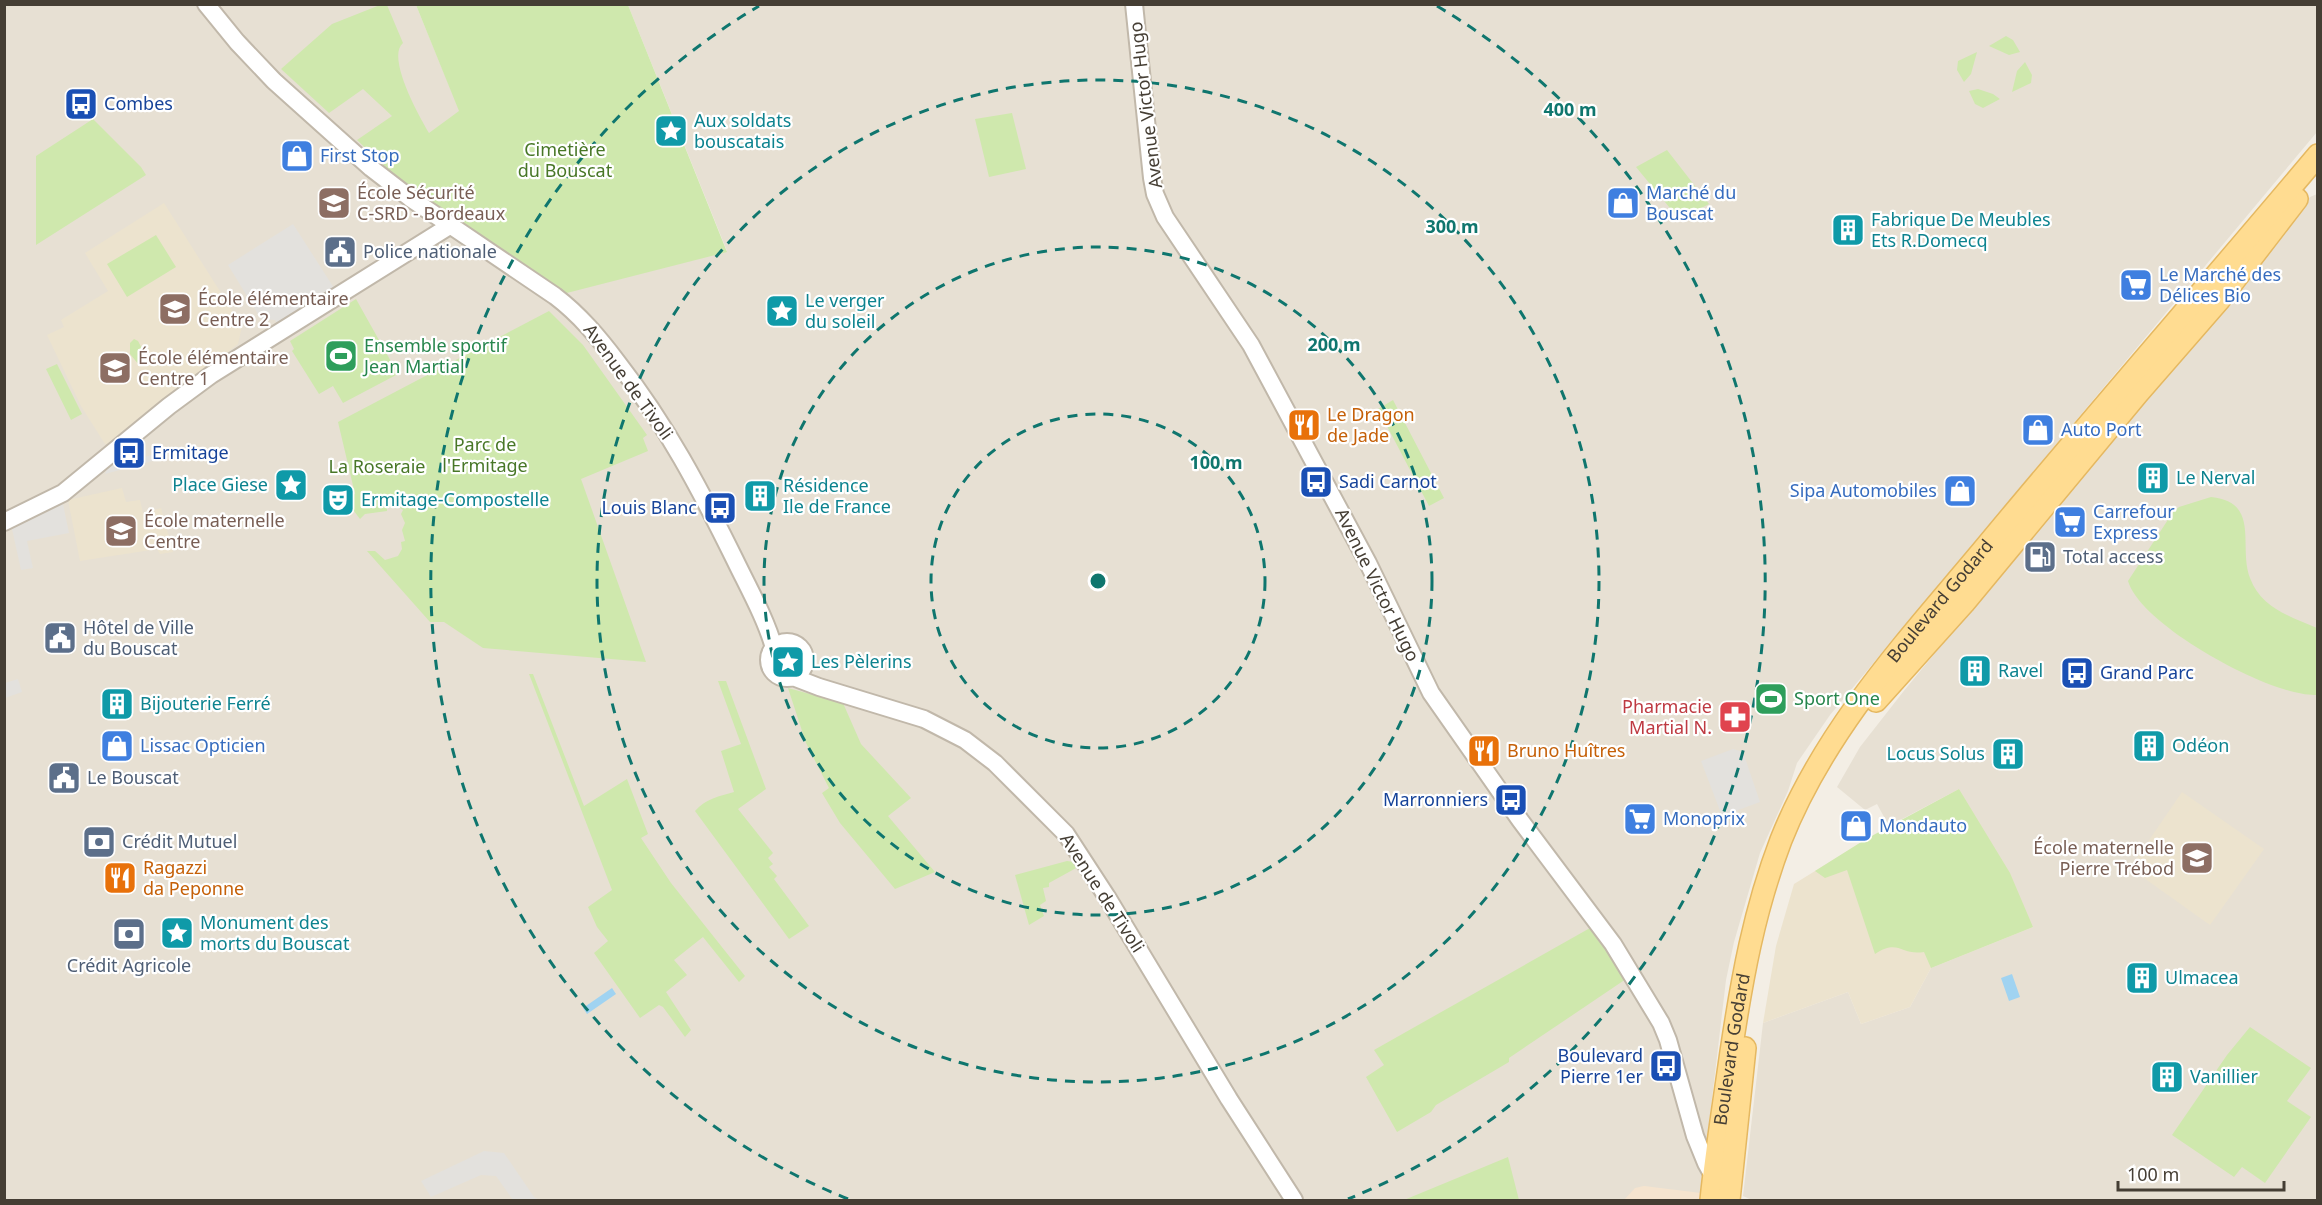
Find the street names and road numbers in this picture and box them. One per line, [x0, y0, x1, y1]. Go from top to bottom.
street label: Avenue Victor Hugo [1123, 20, 1167, 190]
street label: Avenue de Tivoli [579, 319, 679, 444]
street label: Avenue Victor Hugo [1330, 504, 1425, 665]
street label: Boulevard Godard [1881, 534, 1998, 667]
street label: Avenue de Tivoli [1055, 828, 1150, 957]
street label: Boulevard Godard [1708, 971, 1755, 1127]

